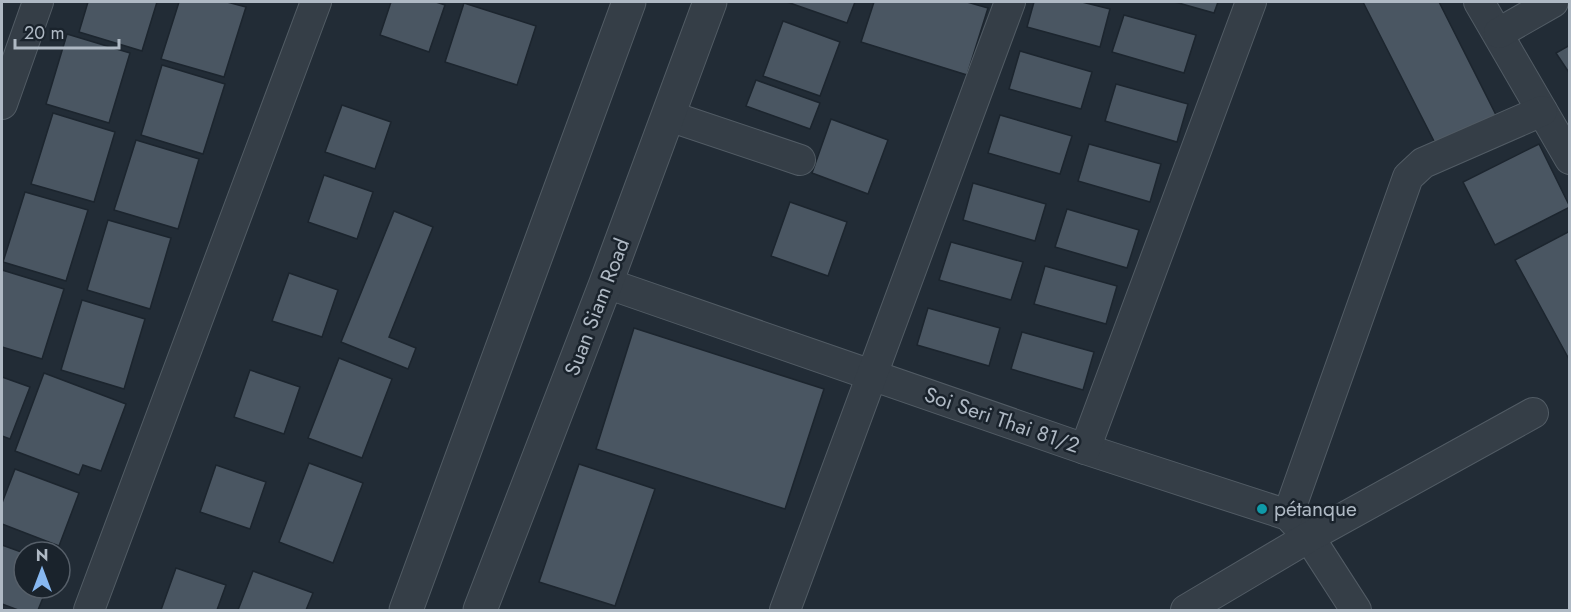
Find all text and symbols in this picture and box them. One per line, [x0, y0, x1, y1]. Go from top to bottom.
scale bar [15, 12, 118, 50]
text: 20 m [24, 20, 64, 46]
street label: Suan Siam Road [557, 234, 637, 380]
street label: Soi Seri Thai 81/2 [920, 379, 1084, 461]
place label: pétanque [1274, 494, 1357, 524]
marker: pétanque [1255, 502, 1269, 516]
north arrow [12, 540, 72, 600]
text: N [36, 544, 48, 567]

